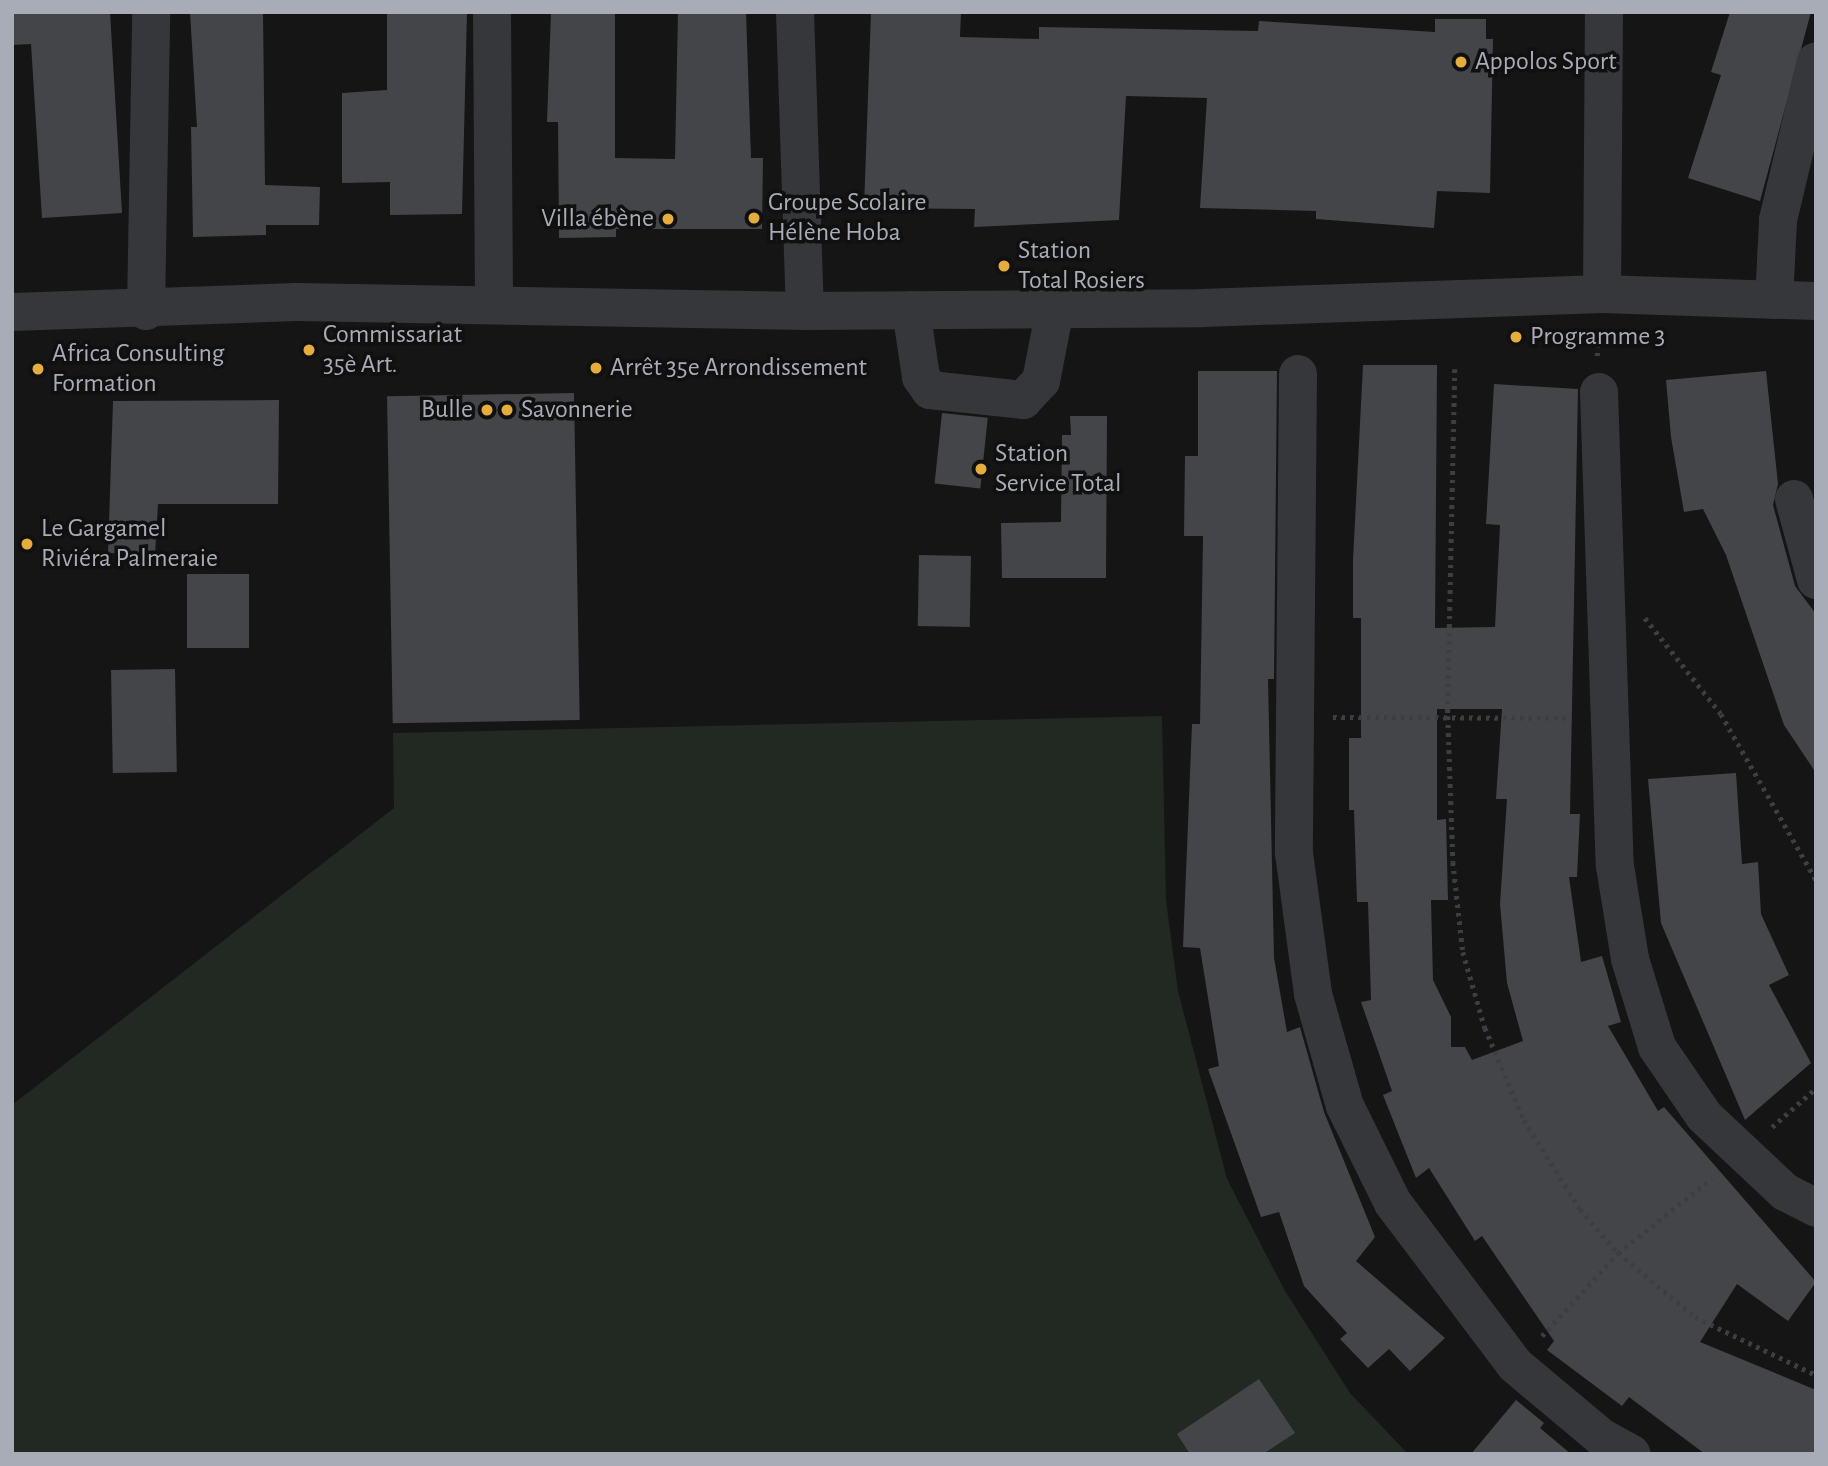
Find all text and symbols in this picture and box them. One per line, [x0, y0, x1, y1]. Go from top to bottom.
place label: Appolos Sport [1475, 46, 1617, 78]
marker: Appolos Sport [1453, 54, 1469, 70]
place label: Groupe Scolaire Hélène Hoba [768, 187, 927, 248]
place label: Villa ébène [541, 203, 654, 235]
marker: Groupe Scolaire Hélène Hoba [746, 210, 762, 226]
marker: Villa ébène [660, 211, 676, 227]
place label: Station Total Rosiers [1018, 235, 1145, 296]
marker: Station Total Rosiers [996, 258, 1012, 274]
place label: Commissariat 35è Art. [323, 319, 462, 380]
place label: Programme 3 [1530, 321, 1665, 353]
marker: Programme 3 [1508, 329, 1524, 345]
place label: Africa Consulting Formation [52, 338, 225, 400]
marker: Commissariat 35è Art. [301, 342, 317, 358]
place label: Arrêt 35e Arrondissement [610, 352, 867, 384]
marker: Arrêt 35e Arrondissement [588, 360, 604, 376]
marker: Africa Consulting Formation [30, 361, 46, 377]
place label: Bulle [421, 394, 473, 426]
place label: Savonnerie [521, 394, 633, 426]
marker: Bulle [479, 402, 495, 418]
marker: Savonnerie [499, 402, 515, 418]
place label: Station Service Total [995, 438, 1122, 500]
marker: Station Service Total [973, 461, 989, 477]
place label: Le Gargamel Riviéra Palmeraie [41, 513, 218, 574]
marker: Le Gargamel Riviéra Palmeraie [19, 536, 35, 552]

